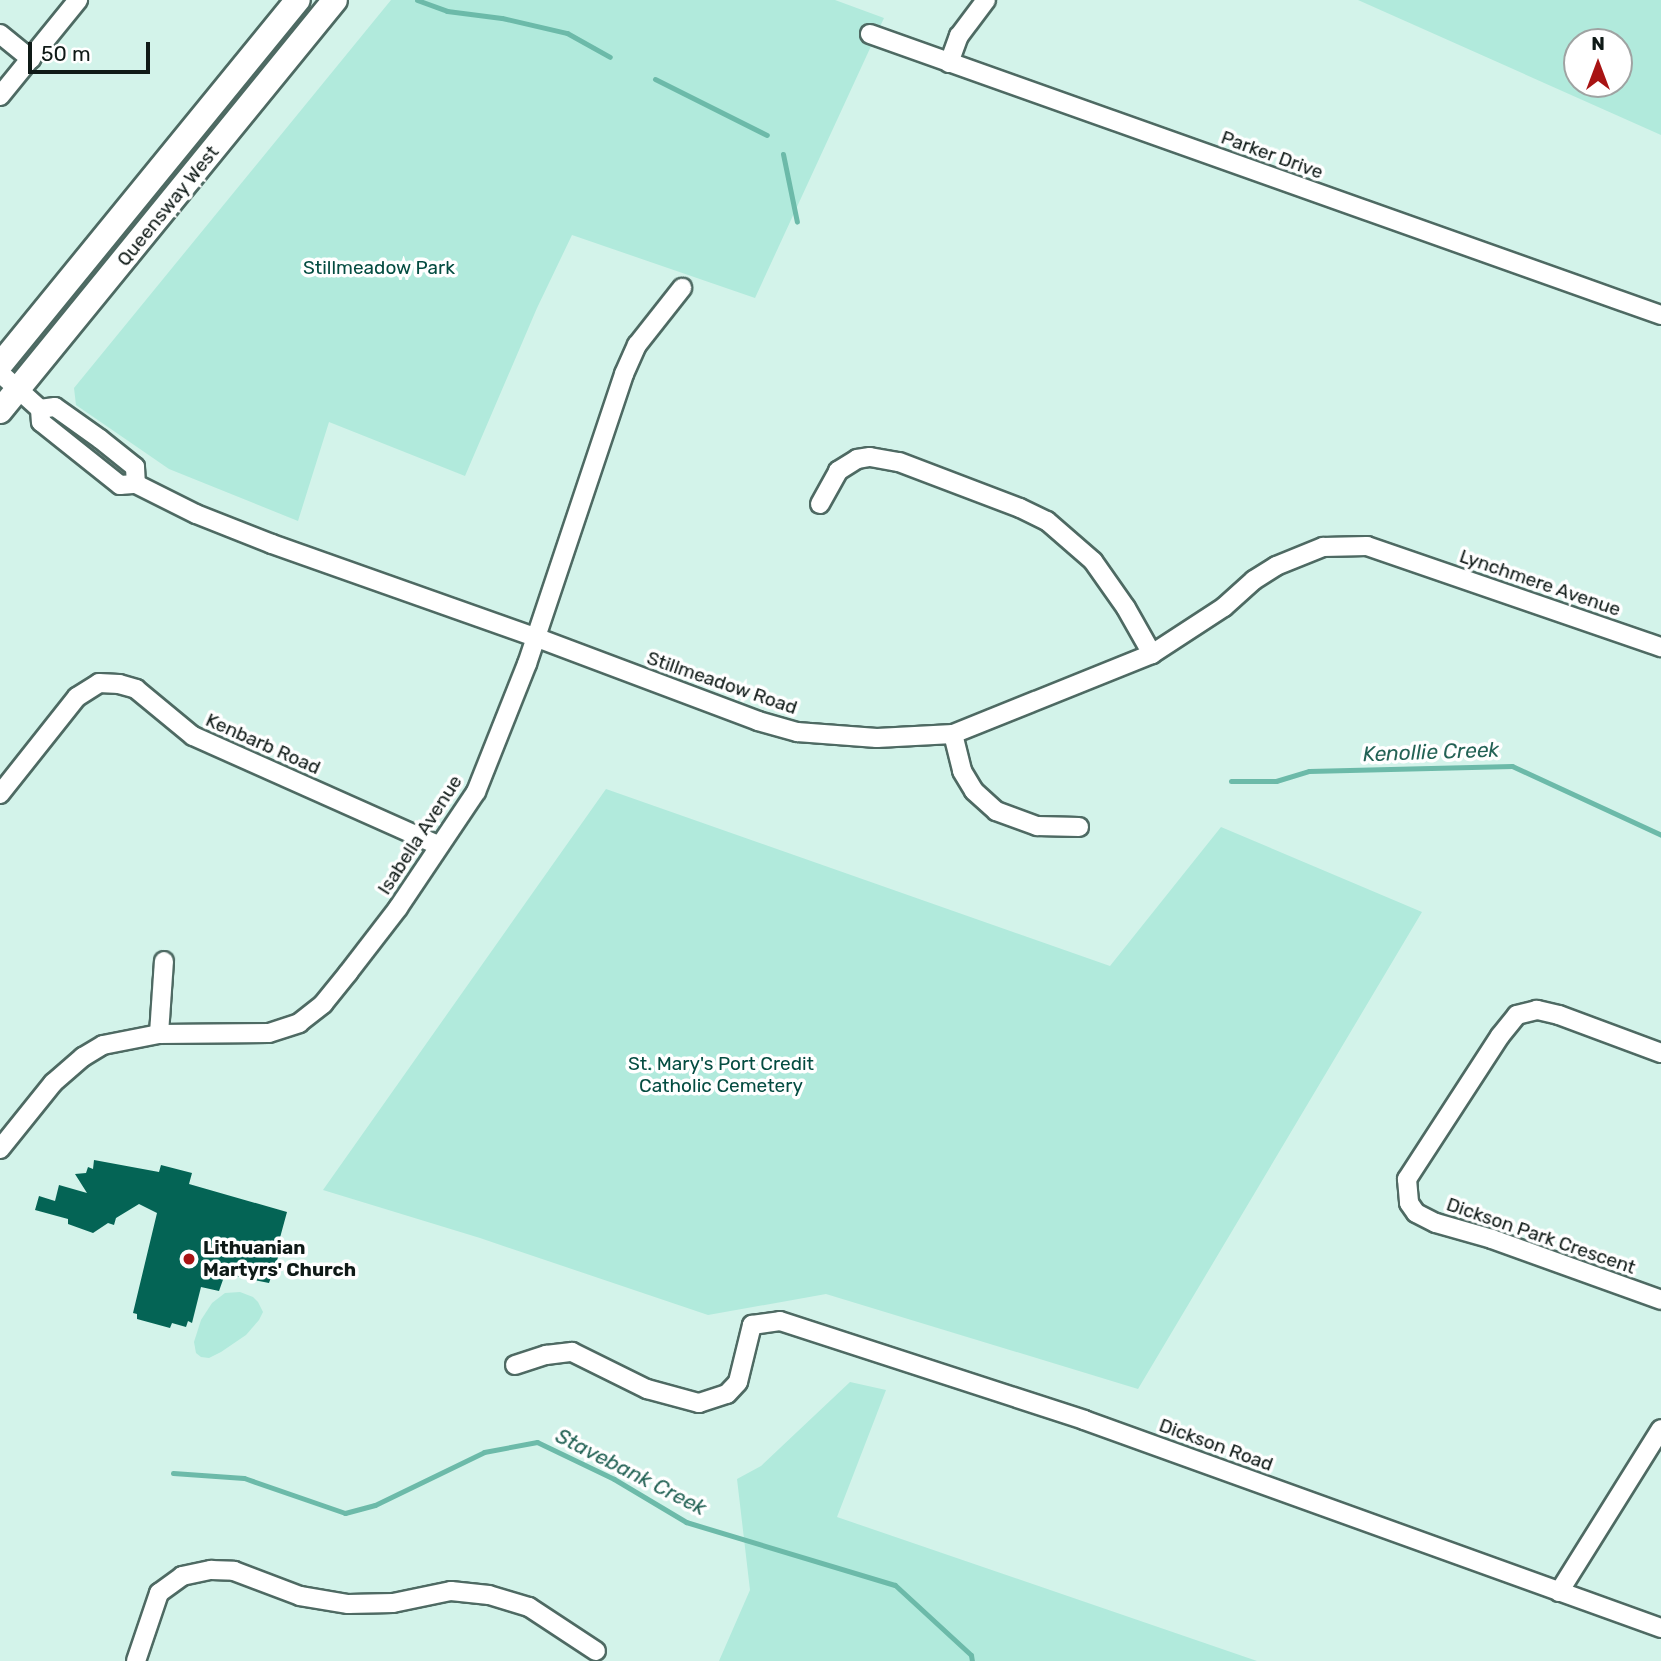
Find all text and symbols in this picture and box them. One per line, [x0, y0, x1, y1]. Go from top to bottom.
scale bar [32, 28, 154, 72]
north arrow [1563, 28, 1633, 98]
text: N [1591, 32, 1605, 55]
text: 50 m [41, 41, 91, 66]
street label: Parker Drive [1218, 126, 1326, 184]
street label: Queensway West [112, 141, 224, 271]
park label: Stillmeadow Park [303, 257, 455, 279]
street label: Lynchmere Avenue [1456, 545, 1624, 621]
street label: Stillmeadow Road [644, 647, 800, 719]
street label: Kenbarb Road [202, 709, 324, 779]
water label: Kenollie Creek [1362, 737, 1500, 767]
street label: Isabella Avenue [373, 771, 467, 899]
park label: St. Mary's Port Credit Catholic Cemetery [628, 1053, 814, 1097]
street label: Dickson Park Crescent [1443, 1193, 1639, 1279]
place label: Lithuanian Martyrs' Church [203, 1237, 356, 1281]
marker: Lithuanian Martyrs' Church [181, 1251, 197, 1267]
street label: Dickson Road [1156, 1414, 1276, 1476]
water label: Stavebank Creek [551, 1423, 711, 1521]

